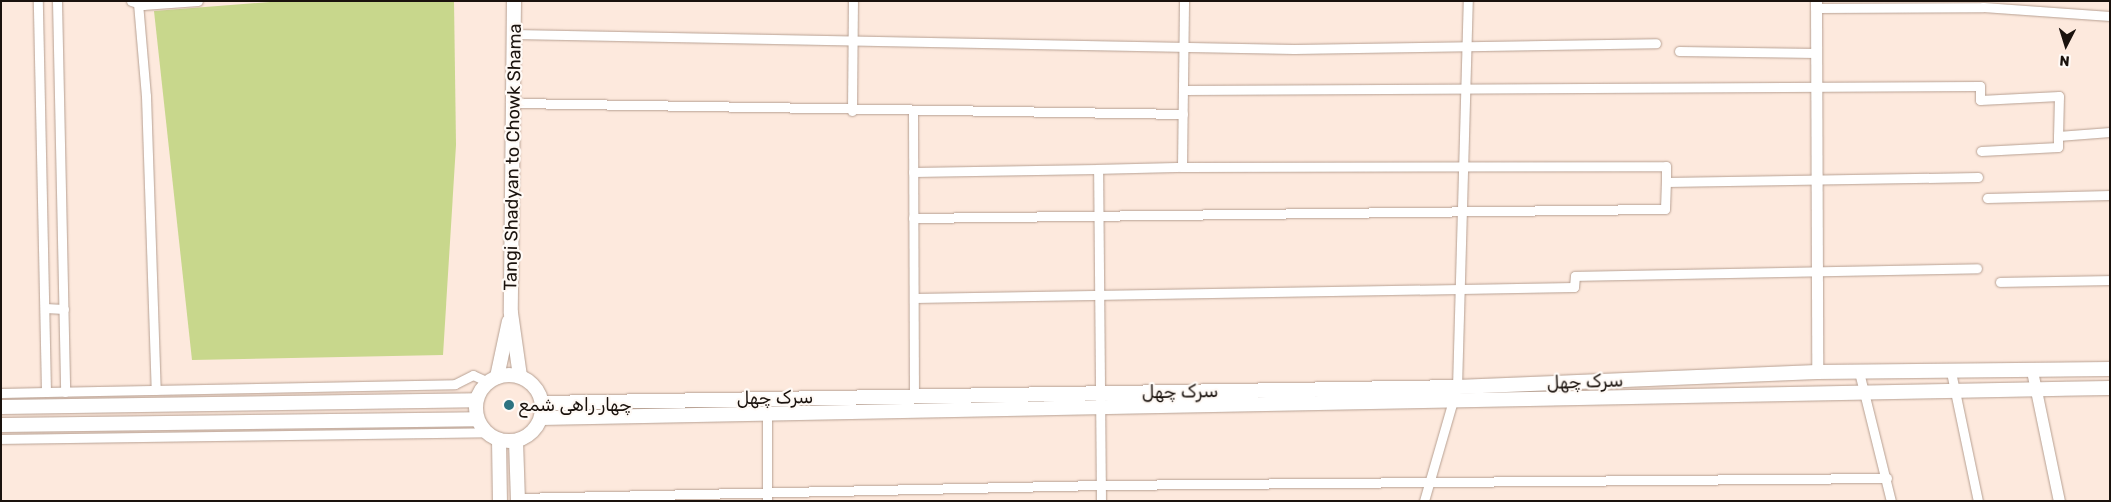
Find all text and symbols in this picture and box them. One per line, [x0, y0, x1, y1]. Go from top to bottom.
north arrow [2041, 20, 2091, 70]
street label: Tangi Shadyan to Chowk Shama [500, 23, 526, 291]
text: N [2059, 52, 2070, 69]
street label: سرک چهل [1546, 370, 1624, 394]
street label: سرک چهل [1141, 381, 1219, 403]
street label: سرک چهل [736, 387, 814, 409]
place label: چهار راهی شمع [519, 394, 632, 416]
marker: چهار راهی شمع [503, 399, 515, 411]

